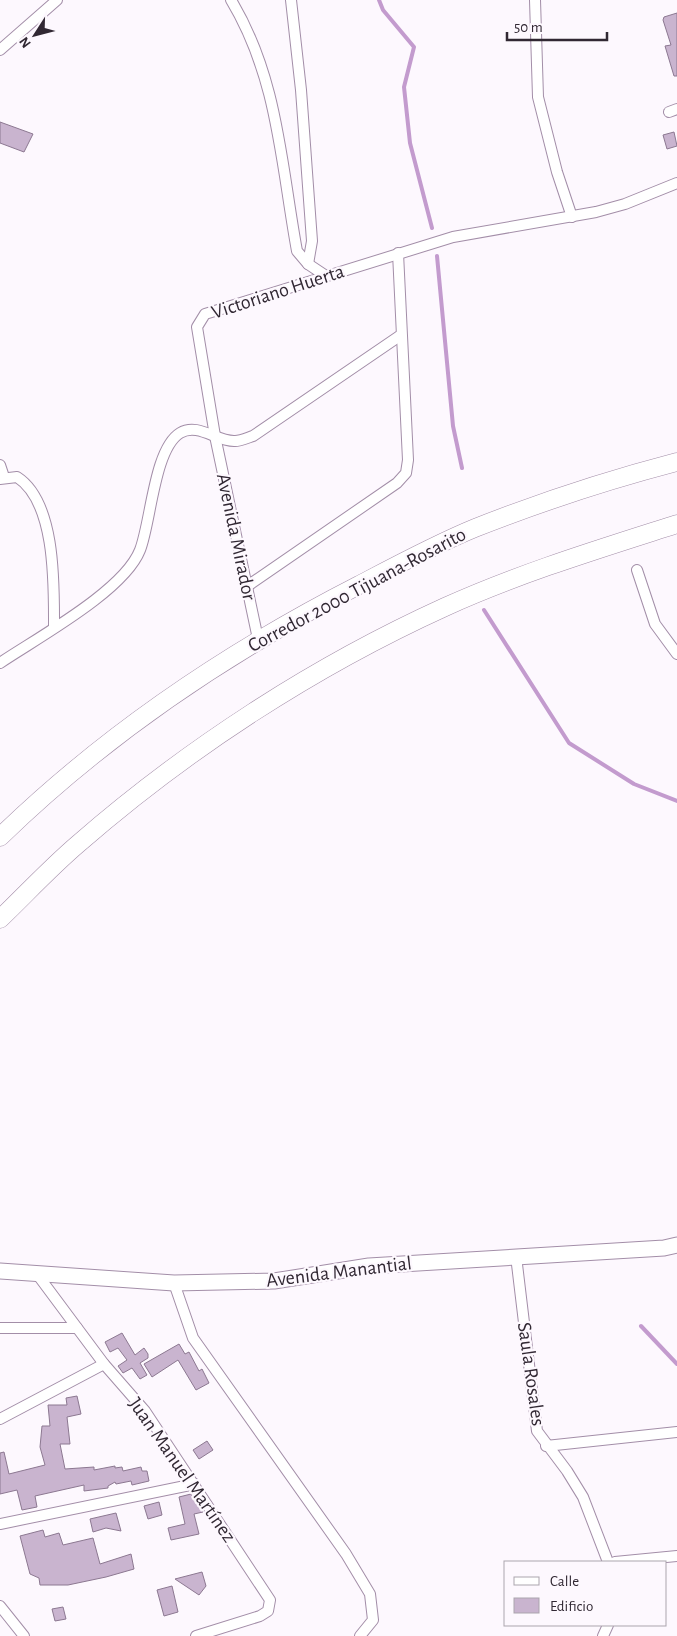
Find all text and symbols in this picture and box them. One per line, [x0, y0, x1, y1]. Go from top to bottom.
north arrow [10, 10, 60, 60]
scale bar [507, 10, 607, 42]
text: 50 m [514, 20, 543, 35]
text: N [17, 34, 34, 50]
street label: Victoriano Huerta [209, 261, 347, 323]
street label: Avenida Mirador [213, 472, 259, 603]
street label: Corredor 2000 Tijuana-Rosarito [245, 524, 469, 656]
street label: Avenida Manantial [265, 1253, 413, 1291]
street label: Saula Rosales [514, 1321, 548, 1427]
street label: Juan Manuel Martínez [125, 1394, 239, 1546]
legend [504, 1561, 667, 1626]
text: Calle [550, 1574, 579, 1589]
text: Edificio [550, 1599, 593, 1614]

